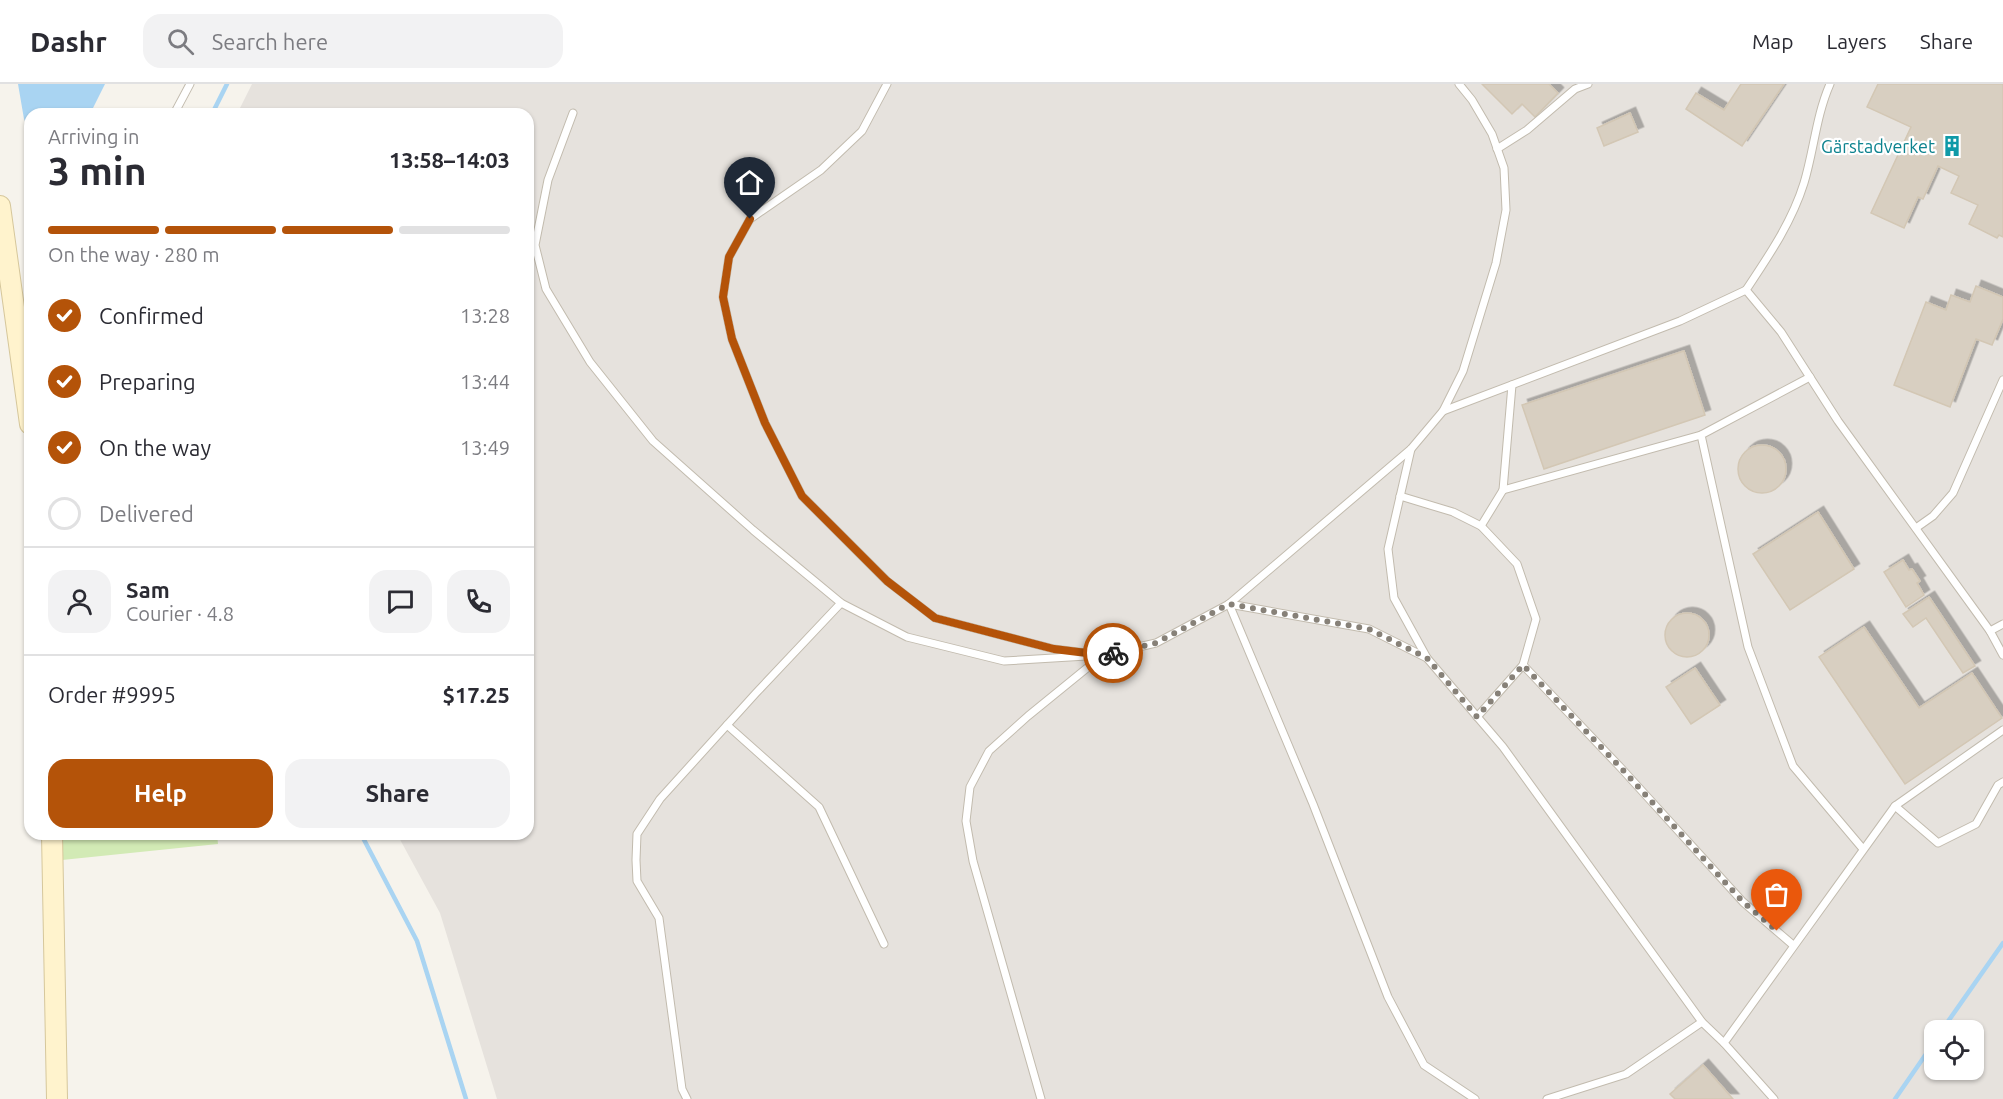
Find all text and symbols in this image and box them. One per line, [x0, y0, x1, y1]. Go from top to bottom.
search box [143, 14, 563, 68]
icon: search [164, 25, 197, 58]
text: Dashr [30, 26, 107, 57]
text: Search here [212, 29, 328, 54]
text: Map [1752, 29, 1793, 53]
text: Layers [1826, 29, 1887, 53]
text: Share [1920, 29, 1973, 53]
text: Arriving in [48, 125, 139, 148]
building icon: Gärstadverket [1940, 134, 1964, 158]
place label: Gärstadverket [1821, 136, 1935, 156]
text: 13:58–14:03 [389, 147, 510, 172]
text: 3 min [48, 149, 147, 192]
pin [724, 157, 775, 219]
icon: home [733, 166, 766, 199]
text: On the way · 280 m [48, 243, 220, 266]
icon: check [48, 299, 81, 332]
text: Confirmed [99, 303, 204, 328]
text: 13:28 [460, 304, 510, 327]
icon: check [48, 365, 81, 398]
text: Preparing [99, 369, 196, 394]
text: 13:44 [460, 370, 510, 393]
icon: check [48, 431, 81, 464]
text: On the way [99, 435, 211, 460]
text: 13:49 [460, 436, 510, 459]
text: Delivered [99, 501, 194, 526]
button: person [48, 570, 111, 633]
button: chat [369, 570, 432, 633]
button: phone [447, 570, 510, 633]
text: Sam [126, 577, 170, 602]
text: Courier · 4.8 [126, 602, 234, 625]
courier [1083, 623, 1143, 683]
icon: bike [1097, 637, 1130, 670]
text: Order #9995 [48, 682, 176, 707]
text: $17.25 [443, 682, 510, 707]
button: Help [48, 759, 273, 828]
button: Share [285, 759, 510, 828]
pin [1751, 869, 1802, 931]
icon: bag [1760, 878, 1793, 911]
map controls [1924, 1020, 1984, 1080]
button: locate [1924, 1020, 1984, 1080]

